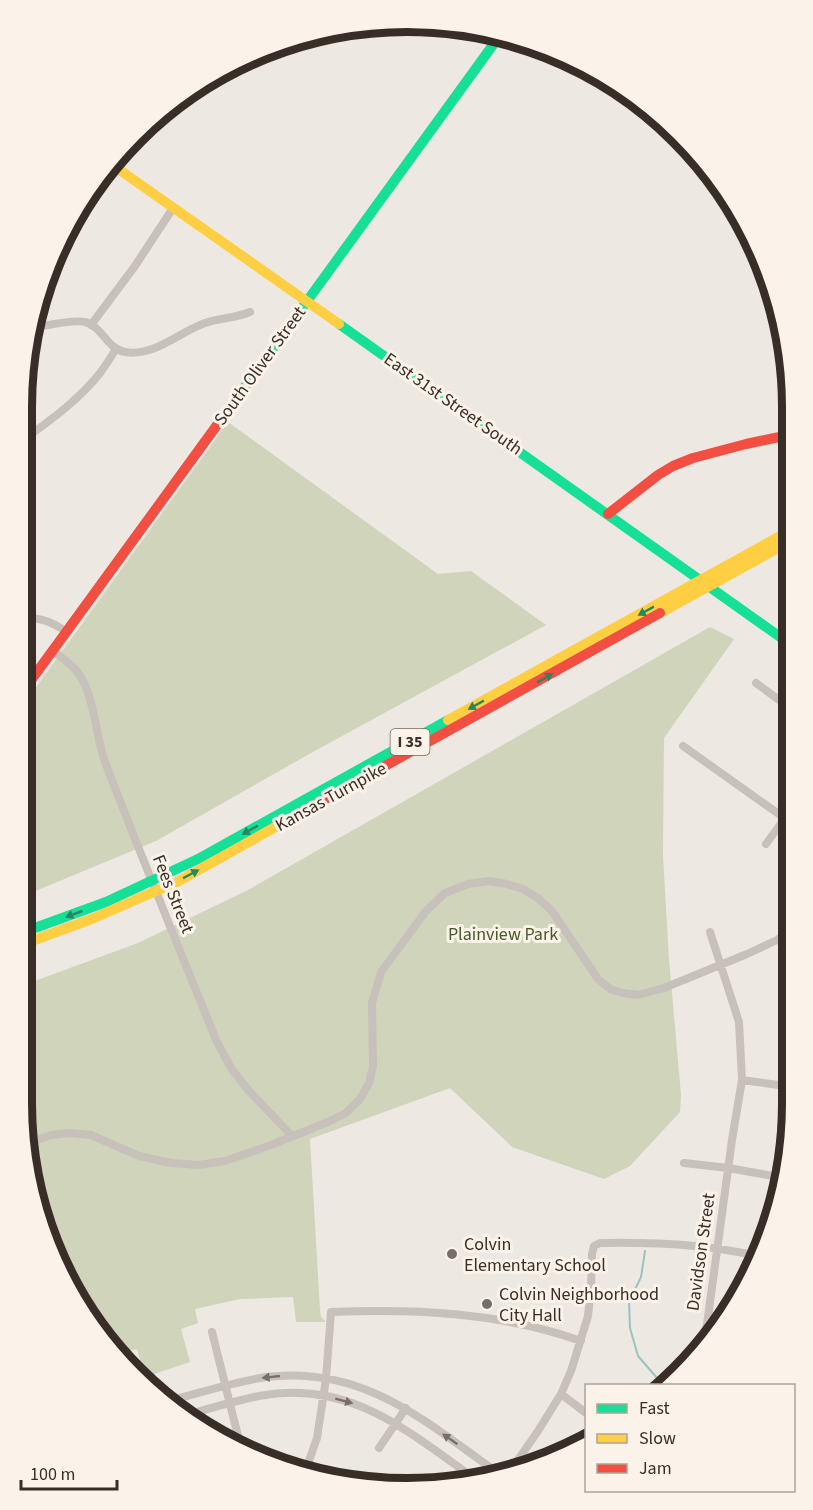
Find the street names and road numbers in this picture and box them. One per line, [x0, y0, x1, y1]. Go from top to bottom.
street label: South Oliver Street [208, 301, 312, 431]
street label: East 31st Street South [379, 347, 527, 461]
road number: I 35 [390, 729, 430, 755]
street label: Kansas Turnpike [271, 756, 391, 838]
street label: Fees Street [146, 851, 200, 937]
street label: Davidson Street [680, 1191, 722, 1313]

